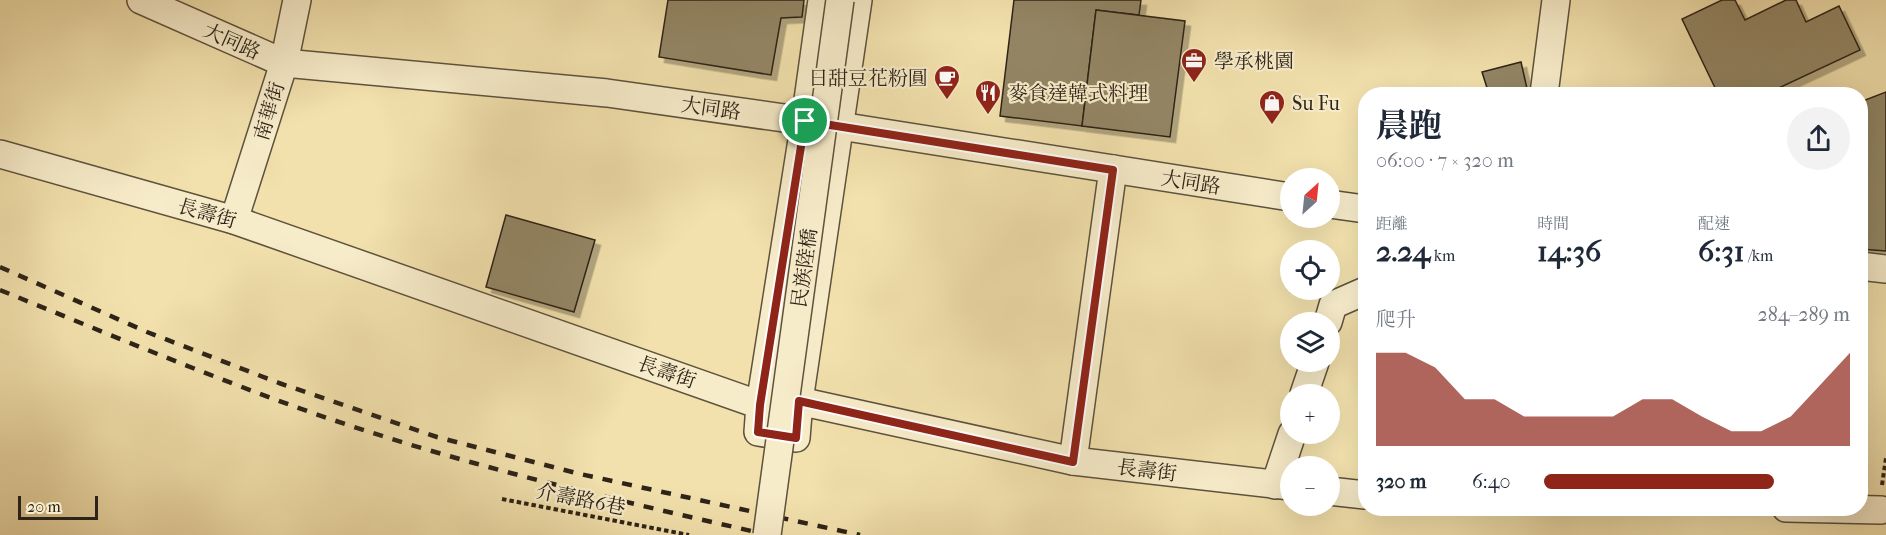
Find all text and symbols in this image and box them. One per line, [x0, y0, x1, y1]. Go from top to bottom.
street label: 大同路 [200, 19, 264, 64]
office icon: 學承桃園 [1179, 46, 1209, 84]
place label: 學承桃園 [1214, 50, 1294, 73]
cafe icon: 日甜豆花粉圓 [932, 63, 962, 101]
place label: 日甜豆花粉圓 [808, 67, 928, 90]
restaurant icon: 麥食達韓式料理 [973, 78, 1003, 116]
street label: 南華街 [250, 79, 289, 143]
place label: 麥食達韓式料理 [1008, 82, 1148, 105]
shop icon: Su Fu [1257, 88, 1287, 126]
place label: Su Fu [1292, 92, 1341, 115]
street label: 大同路 [680, 93, 742, 124]
pin [779, 95, 830, 146]
icon: arrive [788, 104, 821, 137]
text: 晨跑 [1376, 107, 1442, 146]
button: share [1787, 107, 1850, 170]
text: 06:00 · 7 × 320 m [1376, 149, 1514, 172]
street label: 大同路 [1159, 166, 1222, 199]
north arrow [1280, 168, 1340, 228]
map controls [1280, 168, 1340, 516]
street label: 長壽街 [175, 194, 239, 233]
text: 距離 [1376, 214, 1408, 233]
text: 時間 [1537, 214, 1569, 233]
text: 配速 [1698, 214, 1730, 233]
street label: 民族陸橋 [788, 227, 821, 309]
text: 2.24 [1376, 234, 1430, 269]
text: 14:36 [1537, 234, 1601, 269]
text: 6:31 [1698, 234, 1745, 269]
button: locate [1280, 240, 1340, 300]
text: km [1430, 246, 1455, 265]
text: /km [1745, 246, 1773, 265]
text: 284–289 m [1758, 303, 1850, 326]
text: 爬升 [1376, 308, 1416, 331]
button: layers [1280, 312, 1340, 372]
street label: 長壽街 [635, 352, 699, 393]
button: + [1280, 384, 1340, 444]
street label: 長壽街 [1116, 455, 1178, 486]
button: − [1280, 456, 1340, 516]
text: 320 m [1376, 470, 1426, 493]
text: 6:40 [1472, 470, 1511, 493]
street label: 介壽路6巷 [534, 480, 628, 519]
scale bar [18, 493, 98, 520]
text: 20 m [27, 497, 61, 516]

